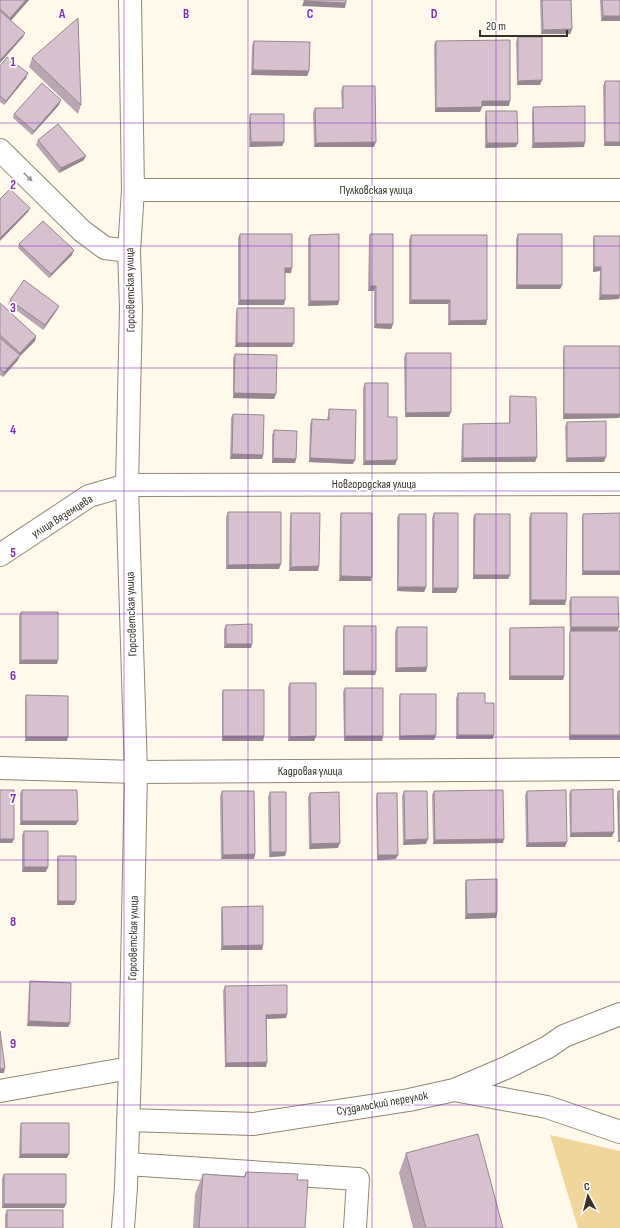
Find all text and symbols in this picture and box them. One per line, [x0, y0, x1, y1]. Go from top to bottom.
text: A [58, 6, 66, 22]
text: B [183, 6, 189, 22]
text: C [307, 6, 314, 22]
text: D [431, 6, 438, 22]
scale bar [480, 12, 567, 38]
text: 20 m [486, 19, 506, 34]
text: 1 [10, 54, 16, 70]
one-way arrow [23, 172, 33, 182]
text: 2 [10, 177, 16, 193]
street label: Пулковская улица [339, 183, 413, 198]
street label: Горсоветская улица [122, 247, 139, 332]
text: 3 [10, 300, 16, 316]
text: 4 [10, 422, 16, 438]
street label: Новгородская улица [332, 477, 417, 492]
street label: улица Вяземцева [29, 491, 96, 541]
text: 5 [10, 545, 16, 561]
street label: Горсоветская улица [123, 571, 140, 657]
text: 6 [10, 668, 16, 684]
street label: Кадровая улица [278, 764, 343, 779]
text: 7 [10, 791, 16, 807]
street label: Горсоветская улица [125, 895, 142, 980]
text: 8 [10, 914, 16, 930]
text: 9 [10, 1036, 16, 1052]
street label: Суздальский переулок [335, 1088, 429, 1119]
north arrow [568, 1176, 608, 1216]
text: С [583, 1180, 591, 1193]

